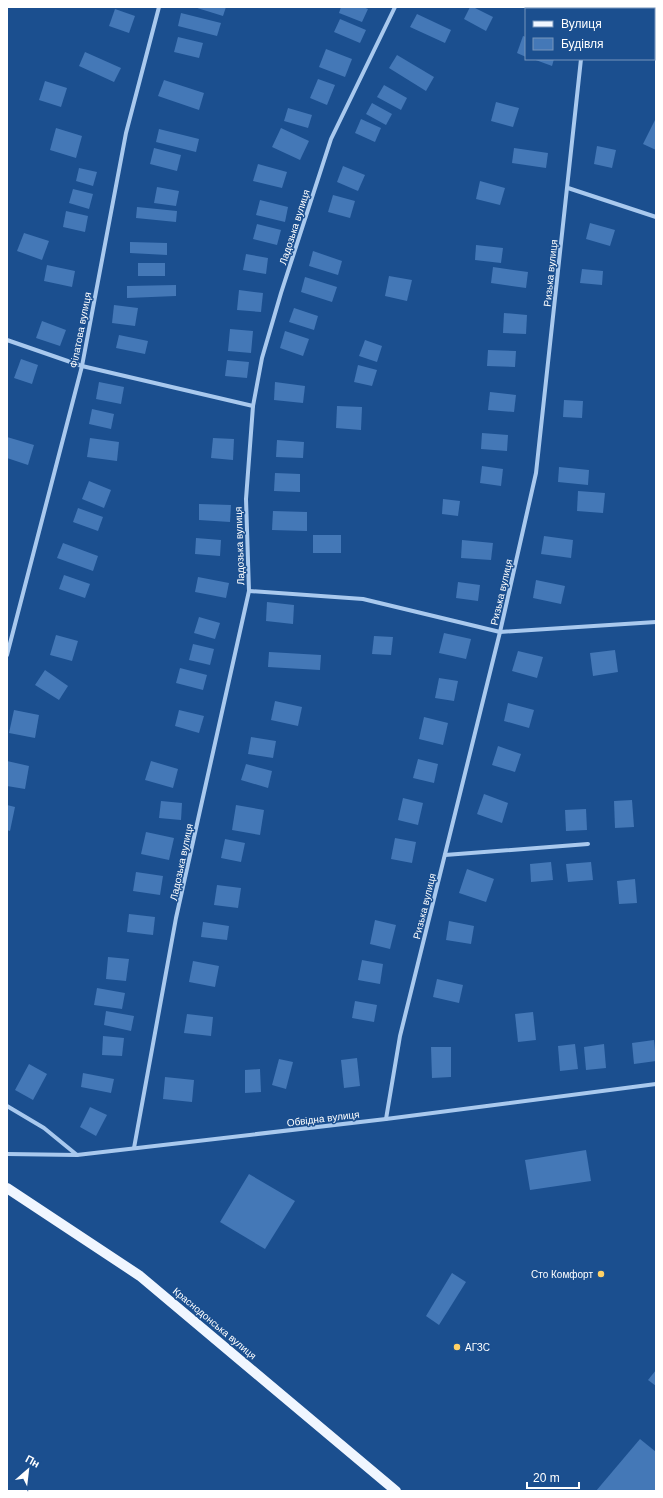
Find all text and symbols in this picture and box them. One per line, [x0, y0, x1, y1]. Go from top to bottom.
legend [525, 8, 655, 60]
text: Вулиця [561, 17, 602, 31]
text: Будівля [561, 37, 603, 51]
street label: Ладозька вулиця [277, 188, 312, 266]
street label: Ризька вулиця [542, 239, 559, 307]
street label: Філатова вулиця [68, 291, 93, 369]
street label: Ладозька вулиця [233, 507, 246, 585]
street label: Ризька вулиця [489, 558, 514, 626]
street label: Ладозька вулиця [168, 823, 195, 902]
street label: Ризька вулиця [411, 872, 438, 940]
street label: Обвідна вулиця [286, 1109, 360, 1128]
place label: Сто Комфорт [531, 1269, 593, 1280]
marker: Сто Комфорт [596, 1269, 606, 1279]
street label: Краснодонська вулиця [171, 1285, 259, 1361]
marker: АГЗС [452, 1342, 462, 1352]
place label: АГЗС [465, 1342, 490, 1353]
north arrow [8, 1450, 48, 1490]
text: Пн [23, 1452, 42, 1470]
scale bar [527, 1464, 579, 1490]
text: 20 m [533, 1471, 560, 1485]

